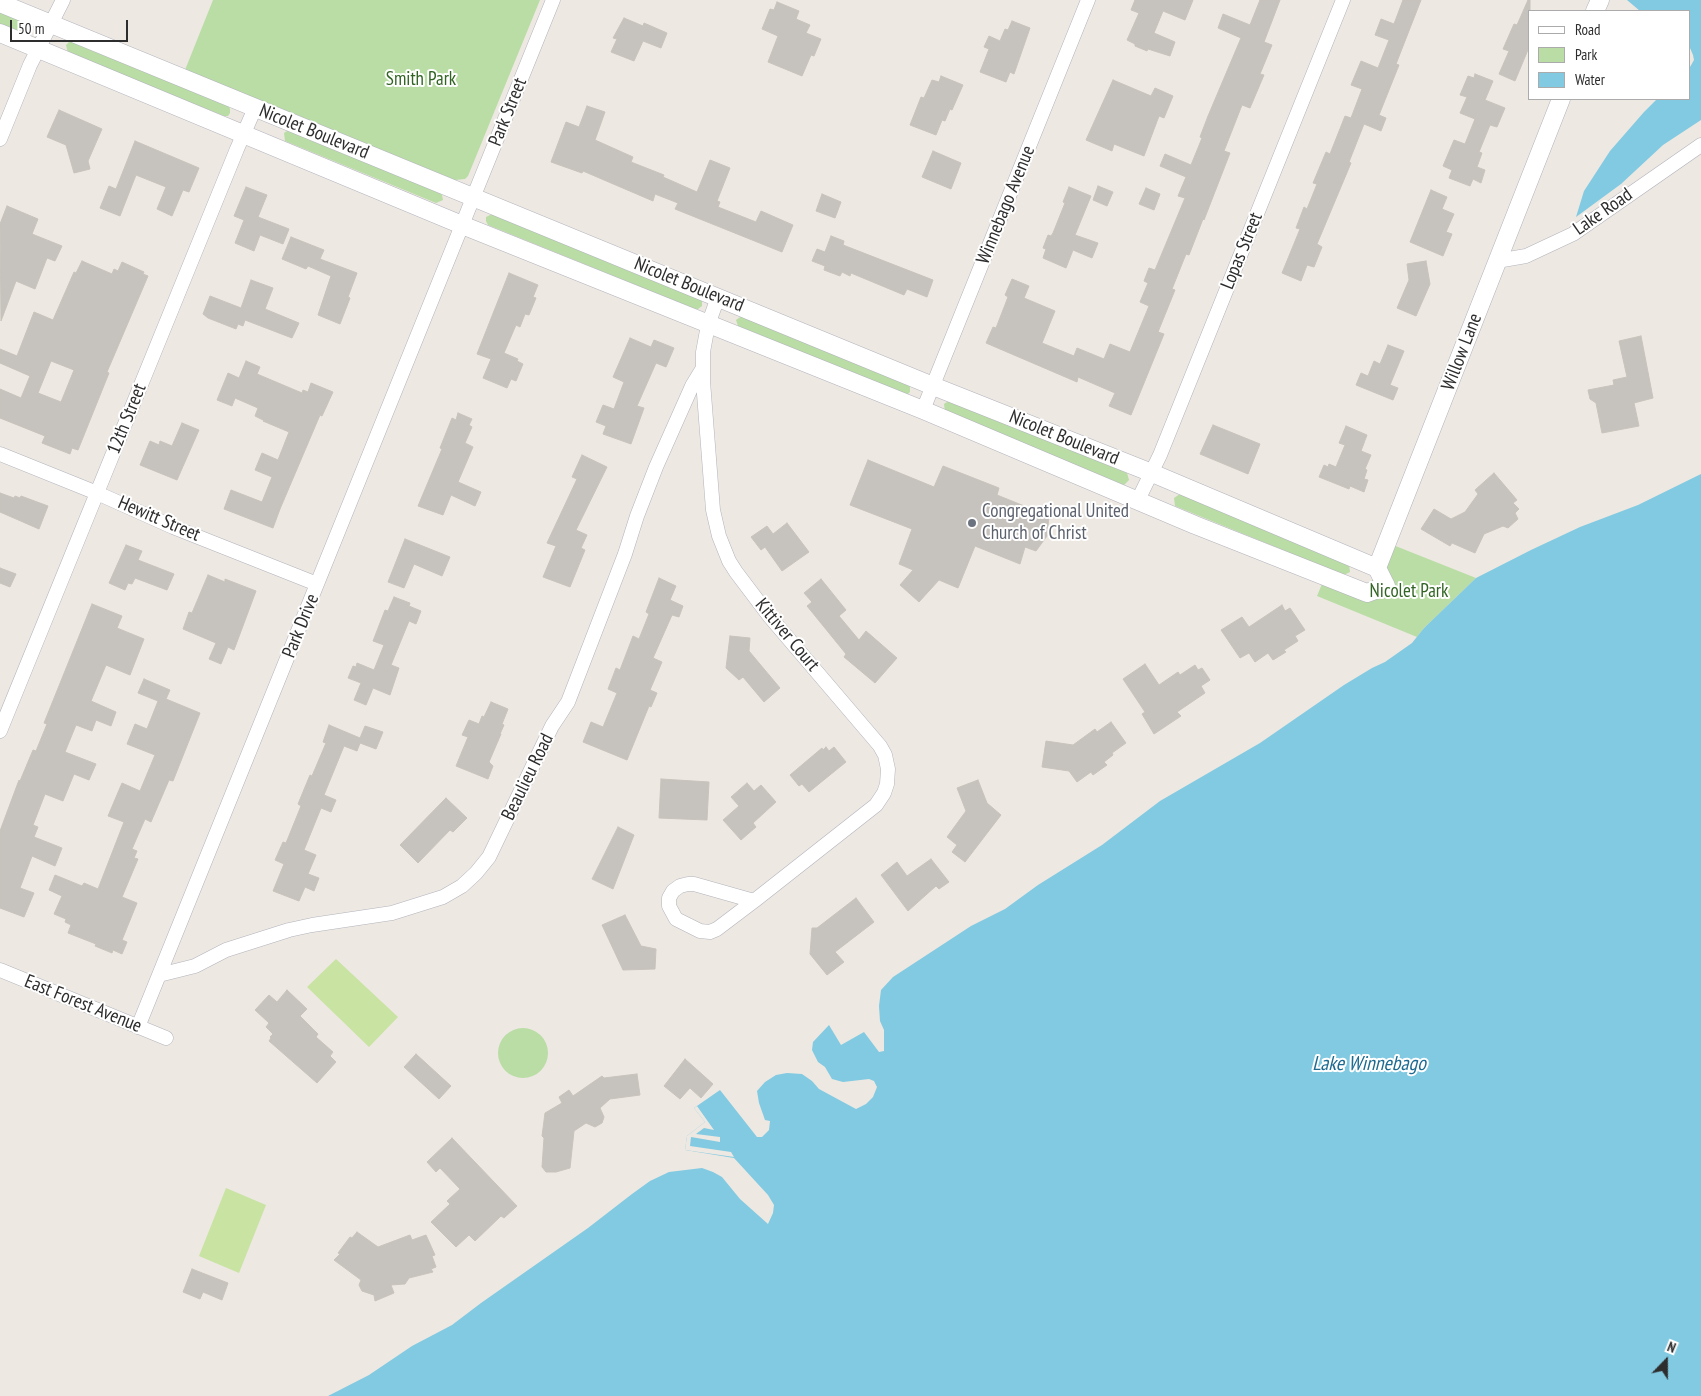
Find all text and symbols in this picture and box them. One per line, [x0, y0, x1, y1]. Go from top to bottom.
scale bar [12, 10, 130, 42]
legend [1528, 10, 1691, 100]
text: 50 m [18, 19, 44, 38]
text: Road [1575, 20, 1601, 39]
text: Park [1575, 45, 1597, 64]
park label: Smith Park [386, 69, 456, 91]
text: Water [1575, 70, 1605, 89]
street label: Park Street [484, 75, 532, 149]
street label: Nicolet Boulevard [256, 100, 372, 164]
street label: Winnebago Avenue [972, 142, 1040, 268]
street label: Lake Road [1569, 184, 1637, 240]
street label: Lopas Street [1216, 209, 1268, 293]
street label: Nicolet Boulevard [631, 253, 747, 317]
street label: Willow Lane [1437, 310, 1487, 394]
street label: 12th Street [103, 380, 151, 458]
street label: Nicolet Boulevard [1006, 406, 1122, 470]
street label: Hewitt Street [114, 492, 204, 546]
place label: Congregational United Church of Christ [982, 501, 1129, 545]
marker: Congregational United Church of Christ [966, 517, 978, 529]
park label: Nicolet Park [1370, 581, 1448, 603]
street label: Park Drive [278, 591, 324, 661]
street label: Kittiver Court [750, 594, 824, 676]
street label: Beaulieu Road [497, 730, 559, 824]
street label: East Forest Avenue [21, 970, 145, 1038]
water label: Lake Winnebago [1312, 1052, 1426, 1076]
north arrow [1641, 1336, 1691, 1386]
text: N [1665, 1337, 1678, 1357]

